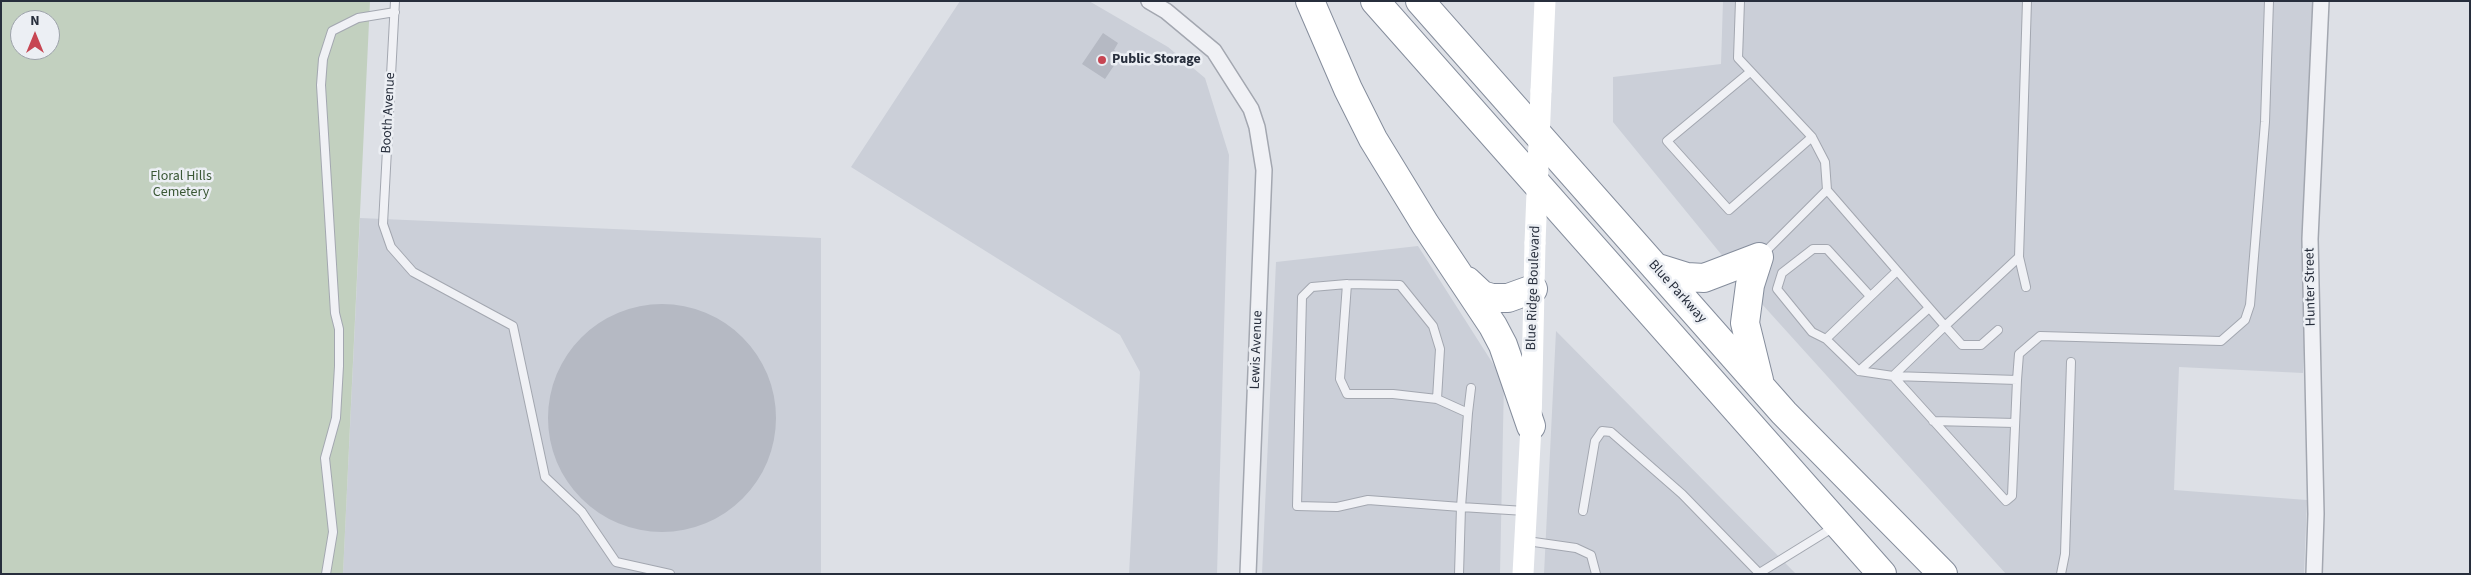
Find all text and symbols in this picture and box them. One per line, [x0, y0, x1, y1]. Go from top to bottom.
north arrow [10, 10, 60, 60]
text: N [30, 11, 40, 31]
place label: Public Storage [1112, 52, 1201, 68]
marker: Public Storage [1096, 54, 1108, 66]
street label: Booth Avenue [378, 72, 400, 154]
park label: Floral Hills Cemetery [150, 169, 212, 202]
street label: Blue Ridge Boulevard [1523, 225, 1545, 351]
street label: Hunter Street [2302, 248, 2320, 326]
street label: Blue Parkway [1644, 257, 1710, 327]
street label: Lewis Avenue [1247, 310, 1267, 390]

